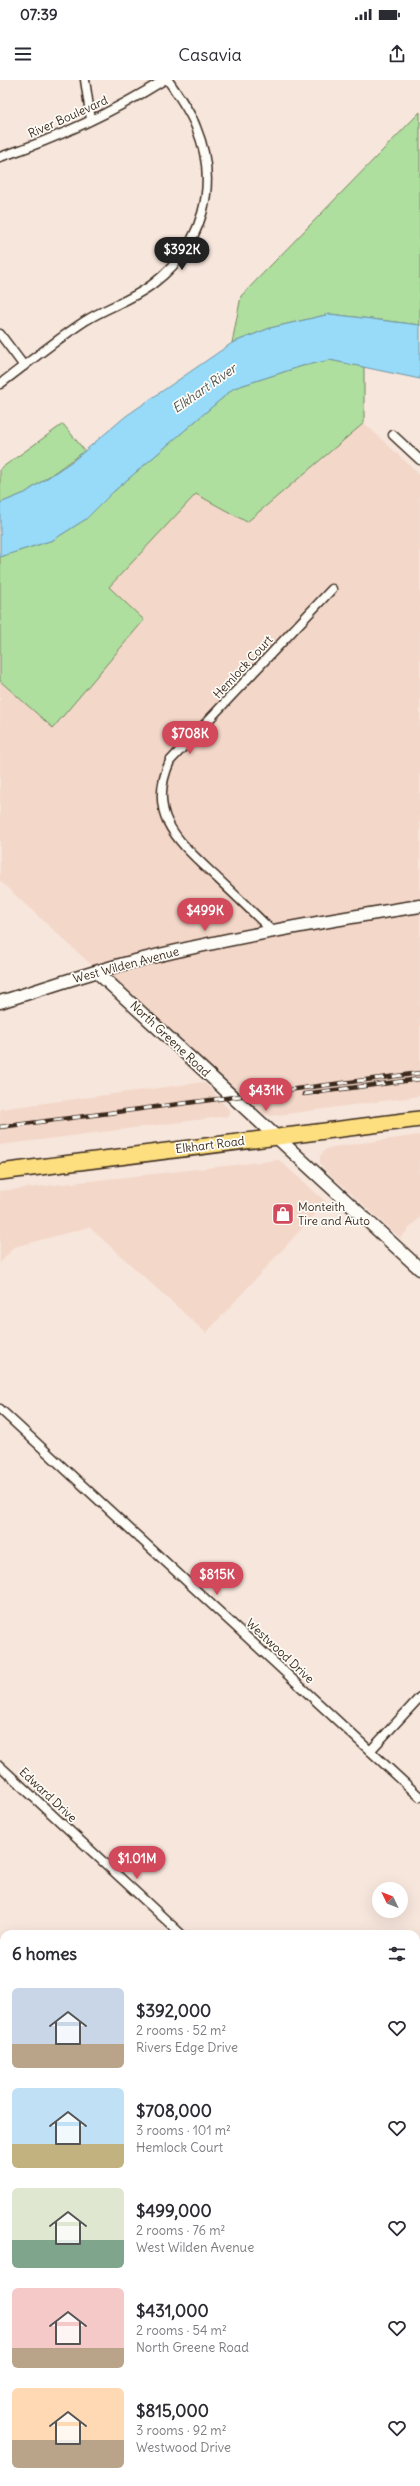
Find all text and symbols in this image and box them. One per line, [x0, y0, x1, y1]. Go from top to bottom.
text: 07:39 [20, 5, 58, 24]
icon: menu [12, 43, 34, 65]
text: Casavia [178, 43, 242, 66]
icon: share [386, 43, 408, 65]
street label: River Boulevard [26, 92, 110, 141]
pin: $392K [154, 237, 210, 271]
text: $392K [163, 241, 201, 258]
water label: Elkhart River [169, 359, 241, 417]
street label: Hemlock Court [210, 632, 276, 701]
pin: $708K [162, 721, 218, 755]
text: $708K [171, 725, 209, 742]
pin: $499K [177, 898, 233, 932]
text: $499K [186, 902, 224, 919]
street label: West Wilden Avenue [71, 943, 180, 986]
street label: North Greene Road [127, 998, 214, 1080]
pin: $431K [238, 1078, 294, 1112]
text: $431K [248, 1082, 284, 1099]
street label: Elkhart Road [174, 1133, 245, 1156]
place label: Monteith Tire and Auto [298, 1199, 370, 1228]
shop icon: Monteith Tire and Auto [270, 1201, 296, 1227]
pin: $815K [189, 1562, 245, 1596]
text: $815K [199, 1566, 235, 1583]
street label: Westwood Drive [243, 1615, 318, 1686]
street label: Edward Drive [16, 1764, 80, 1825]
pin: $1.01M [104, 1846, 170, 1880]
text: $1.01M [117, 1850, 157, 1867]
north arrow [372, 1882, 408, 1918]
map controls [372, 1882, 408, 1918]
text: 6 homes [12, 1943, 77, 1965]
icon: filters [386, 1943, 408, 1965]
text: $392,000 [136, 2000, 211, 2022]
icon: home [44, 2004, 92, 2052]
icon: heart [386, 2017, 408, 2039]
text: 2 rooms · 52 m² [136, 2022, 226, 2039]
text: Rivers Edge Drive [136, 2039, 238, 2056]
text: $708,000 [136, 2100, 212, 2122]
icon: home [44, 2104, 92, 2152]
icon: heart [386, 2117, 408, 2139]
text: 3 rooms · 101 m² [136, 2122, 231, 2139]
text: Hemlock Court [136, 2139, 223, 2156]
text: $499,000 [136, 2200, 212, 2222]
icon: home [44, 2204, 92, 2252]
icon: heart [386, 2217, 408, 2239]
text: 2 rooms · 76 m² [136, 2222, 225, 2239]
text: West Wilden Avenue [136, 2239, 254, 2256]
text: $431,000 [136, 2300, 209, 2322]
icon: home [44, 2304, 92, 2352]
icon: heart [386, 2317, 408, 2339]
text: 2 rooms · 54 m² [136, 2322, 227, 2339]
text: North Greene Road [136, 2339, 249, 2356]
text: $815,000 [136, 2400, 209, 2422]
icon: home [44, 2404, 92, 2452]
icon: heart [386, 2417, 408, 2439]
text: 3 rooms · 92 m² [136, 2422, 227, 2439]
text: Westwood Drive [136, 2439, 231, 2456]

